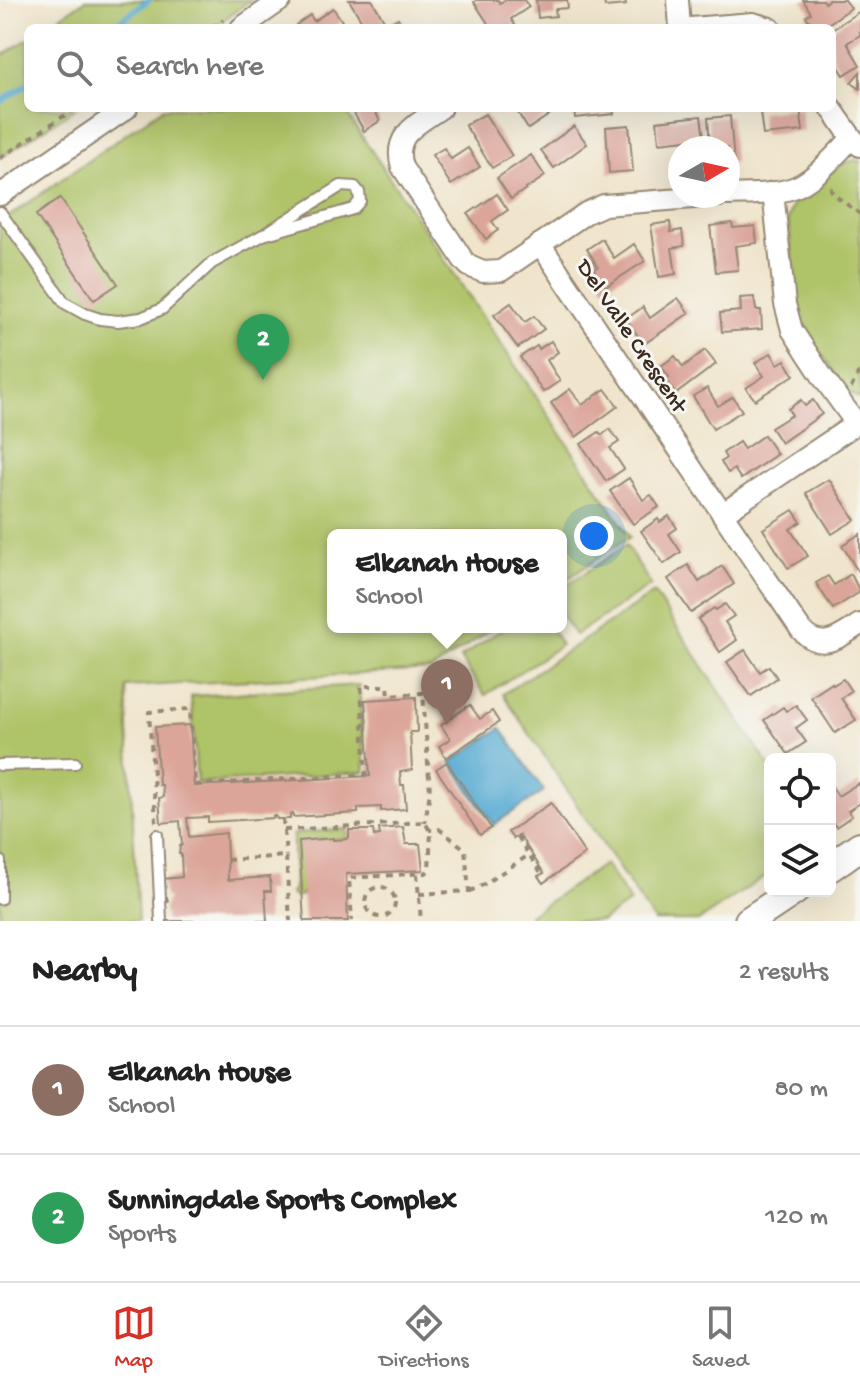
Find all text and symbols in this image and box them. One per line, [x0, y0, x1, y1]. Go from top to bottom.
search box [24, 24, 836, 112]
icon: search [52, 46, 96, 90]
text: Search here [116, 51, 264, 86]
north arrow [668, 136, 740, 208]
street label: Del Valle Crescent [567, 253, 693, 421]
pin: 2 [237, 314, 289, 380]
your location [574, 516, 614, 556]
popup [327, 529, 567, 633]
text: Elkanah House [356, 548, 538, 583]
text: School [356, 583, 423, 614]
pin: 1 [421, 659, 473, 725]
map controls [764, 753, 836, 897]
button: locate [764, 753, 836, 825]
button: layers [764, 825, 836, 897]
text: Nearby [32, 953, 137, 993]
text: 2 results [739, 958, 828, 989]
text: Elkanah House [108, 1057, 291, 1092]
text: 1 [53, 1075, 63, 1106]
text: 80 m [774, 1075, 828, 1106]
text: School [108, 1092, 176, 1123]
text: Sunningdale Sports Complex [108, 1185, 457, 1220]
text: 2 [52, 1203, 64, 1234]
text: 120 m [765, 1203, 828, 1234]
text: Sports [108, 1220, 176, 1251]
tab: Map [112, 1301, 156, 1375]
tab: Directions [379, 1301, 469, 1375]
tab: Saved [692, 1301, 748, 1375]

